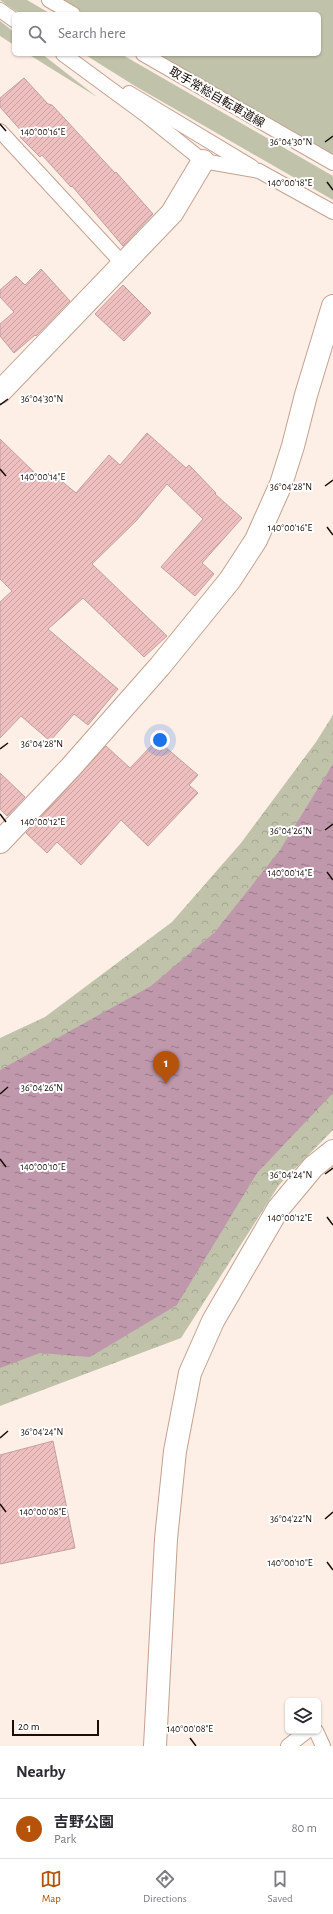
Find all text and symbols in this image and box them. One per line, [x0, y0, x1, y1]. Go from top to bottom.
search box [12, 12, 321, 56]
icon: search [26, 23, 48, 45]
text: Search here [58, 26, 126, 41]
street label: 取手常総自転車道線 [167, 64, 267, 129]
text: 140°00'16"E [21, 127, 65, 137]
text: 36°04'30"N [270, 137, 312, 147]
text: 140°00'18"E [268, 178, 312, 188]
text: 36°04'30"N [21, 394, 63, 404]
text: 140°00'14"E [21, 472, 65, 482]
text: 36°04'28"N [270, 482, 312, 492]
text: 140°00'16"E [268, 523, 312, 533]
your location [150, 730, 170, 750]
text: 36°04'28"N [21, 739, 63, 749]
text: 140°00'12"E [21, 817, 65, 827]
text: 36°04'26"N [270, 826, 312, 836]
text: 140°00'14"E [268, 868, 312, 878]
pin: 1 [153, 1051, 179, 1084]
text: 36°04'26"N [21, 1083, 63, 1093]
text: 140°00'10"E [20, 1162, 66, 1172]
text: 36°04'24"N [270, 1170, 312, 1180]
text: 140°00'12"E [268, 1213, 312, 1223]
text: 36°04'24"N [21, 1427, 63, 1437]
text: 140°00'08"E [20, 1507, 66, 1517]
text: 36°04'22"N [270, 1514, 312, 1524]
text: 140°00'10"E [267, 1558, 313, 1568]
map controls [285, 1698, 321, 1734]
button: layers [285, 1698, 321, 1734]
scale bar [12, 1718, 99, 1737]
text: 20 m [18, 1721, 39, 1732]
text: 140°00'08"E [167, 1724, 213, 1734]
text: Nearby [16, 1763, 66, 1780]
text: 吉野公園 [54, 1815, 114, 1830]
text: 1 [27, 1822, 31, 1835]
text: 80 m [291, 1822, 317, 1835]
text: Park [54, 1833, 76, 1846]
tab: Map [40, 1868, 62, 1905]
tab: Directions [143, 1868, 187, 1905]
tab: Saved [267, 1868, 293, 1905]

